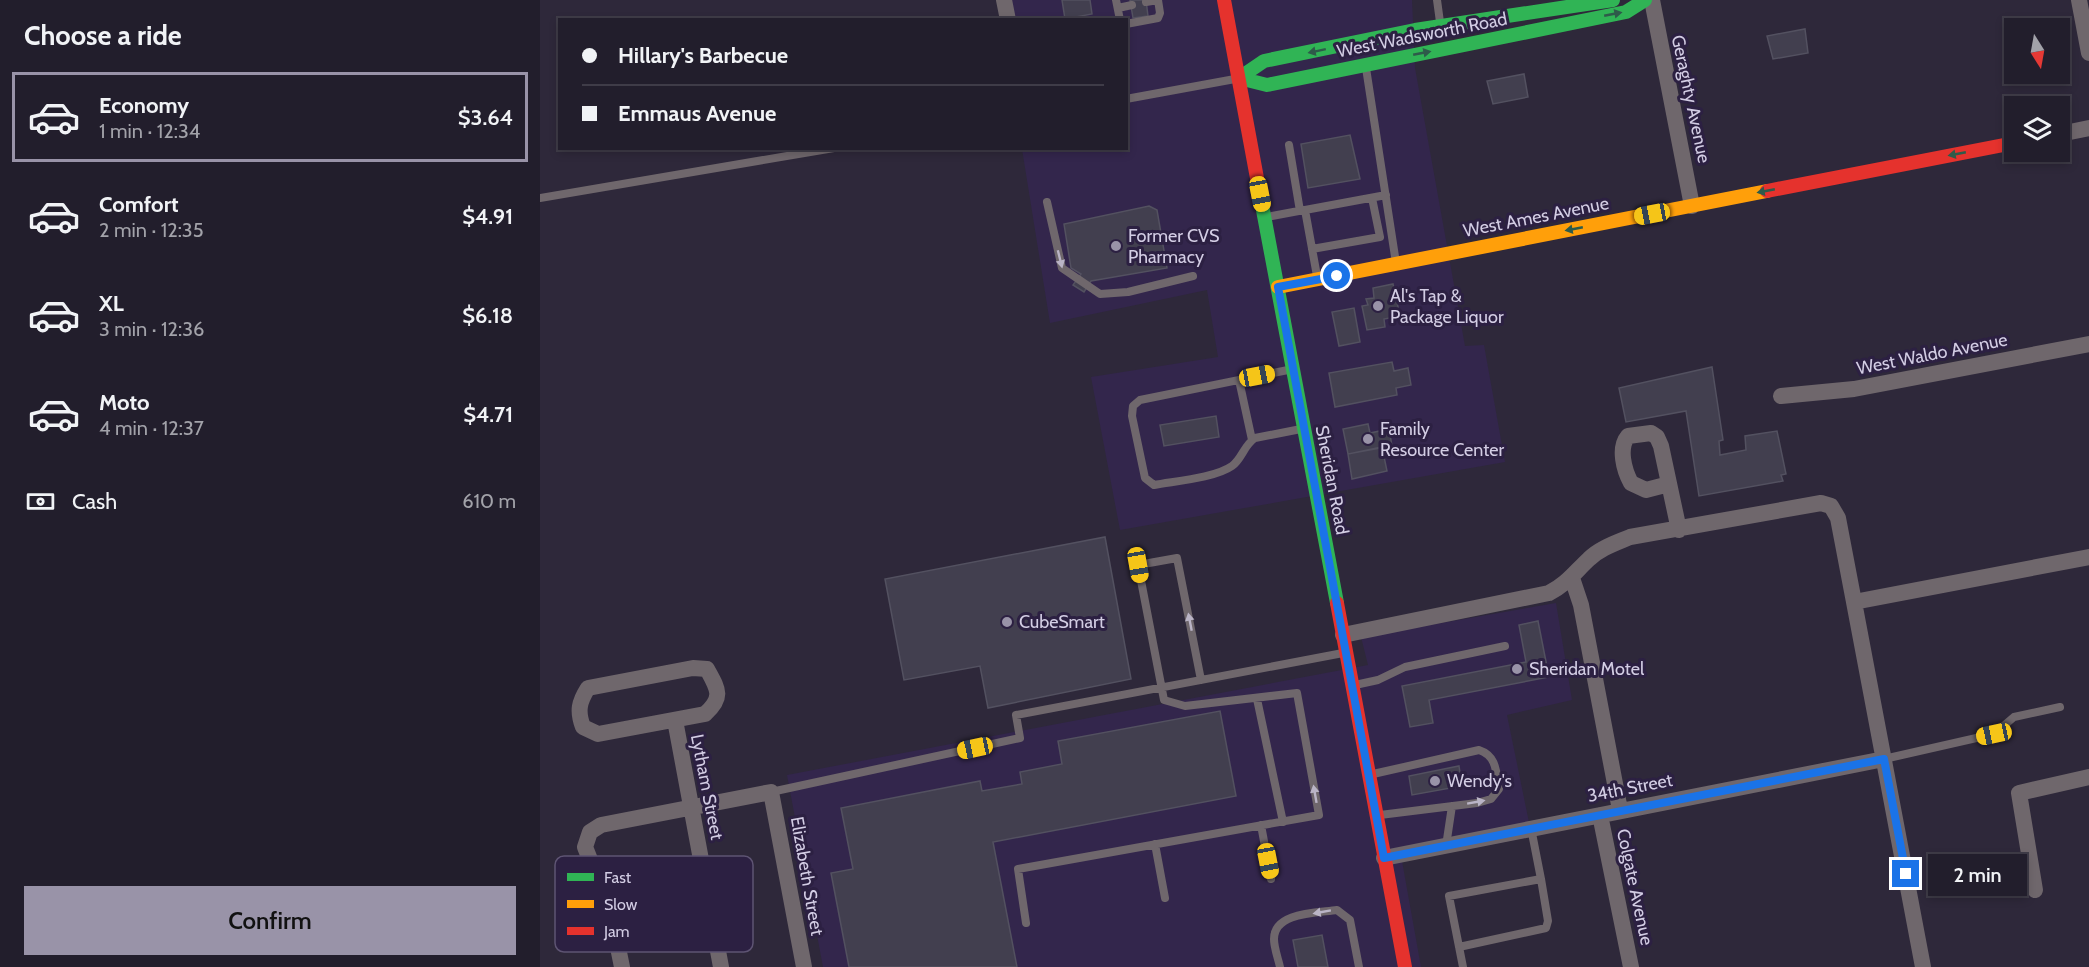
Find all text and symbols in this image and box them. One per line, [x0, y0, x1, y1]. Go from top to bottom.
street label: West Wadsworth Road [1335, 8, 1509, 62]
one-way arrow [1604, 9, 1623, 18]
north arrow [2004, 18, 2070, 84]
map controls [2004, 18, 2070, 162]
text: Choose a ride [24, 19, 182, 52]
street label: Geraghty Avenue [1667, 33, 1715, 165]
text: Hillary's Barbecue [618, 42, 788, 69]
one-way arrow [1307, 46, 1326, 56]
one-way arrow [1413, 48, 1432, 57]
icon: car [27, 90, 81, 144]
text: Economy [99, 92, 189, 119]
button: layers [2004, 96, 2070, 162]
text: Emmaus Avenue [618, 100, 776, 127]
text: $3.64 [458, 104, 513, 131]
text: 1 min · 12:34 [99, 119, 200, 143]
one-way arrow [1947, 150, 1966, 159]
car [1248, 175, 1272, 213]
one-way arrow [1756, 187, 1775, 196]
icon: car [27, 189, 81, 243]
text: Comfort [99, 191, 178, 218]
street label: West Ames Avenue [1461, 192, 1611, 242]
car [1633, 202, 1671, 226]
text: $4.91 [462, 203, 513, 230]
text: 2 min · 12:35 [99, 218, 204, 242]
place label: Former CVS Pharmacy [1128, 225, 1220, 268]
one-way arrow [1565, 225, 1584, 234]
marker: Former CVS Pharmacy [1109, 239, 1123, 253]
one-way arrow [1055, 250, 1065, 268]
route start [1323, 262, 1350, 289]
place label: Al's Tap & Package Liquor [1390, 285, 1504, 328]
icon: car [27, 288, 81, 342]
text: XL [99, 290, 124, 317]
marker: Al's Tap & Package Liquor [1371, 299, 1385, 313]
text: $6.18 [462, 302, 513, 329]
text: 3 min · 12:36 [99, 317, 204, 341]
street label: West Waldo Avenue [1855, 329, 2009, 379]
car [1238, 364, 1276, 388]
icon: car [27, 387, 81, 441]
text: Moto [99, 389, 150, 416]
text: $4.71 [463, 401, 513, 428]
text: 4 min · 12:37 [99, 416, 204, 440]
place label: Family Resource Center [1380, 418, 1504, 461]
street label: Sheridan Road [1311, 424, 1353, 536]
marker: Family Resource Center [1361, 432, 1375, 446]
icon: cash [24, 485, 57, 518]
text: Cash [72, 488, 117, 515]
text: 610 m [462, 489, 516, 513]
car [1126, 546, 1150, 584]
place label: CubeSmart [1019, 611, 1105, 633]
one-way arrow [1185, 613, 1194, 632]
marker: CubeSmart [1000, 615, 1014, 629]
place label: Sheridan Motel [1529, 658, 1645, 680]
marker: Sheridan Motel [1510, 662, 1524, 676]
car [1975, 721, 2013, 747]
street label: Lytham Street [686, 732, 728, 842]
car [956, 735, 994, 761]
street label: 34th Street [1586, 769, 1674, 807]
place label: Wendy's [1447, 770, 1512, 792]
marker: Wendy's [1428, 774, 1442, 788]
one-way arrow [1310, 784, 1319, 803]
one-way arrow [1467, 797, 1486, 806]
street label: Elizabeth Street [786, 815, 828, 937]
street label: Colgate Avenue [1612, 827, 1658, 947]
car [1256, 842, 1280, 880]
callout: 2 min [1927, 853, 2026, 895]
legend [555, 856, 753, 952]
route end [1892, 860, 1919, 887]
text: 2 min [1953, 863, 2002, 887]
text: Fast [604, 868, 632, 887]
button: Confirm [24, 886, 516, 955]
text: Slow [604, 895, 638, 914]
one-way arrow [1313, 908, 1332, 917]
text: Jam [603, 922, 630, 941]

